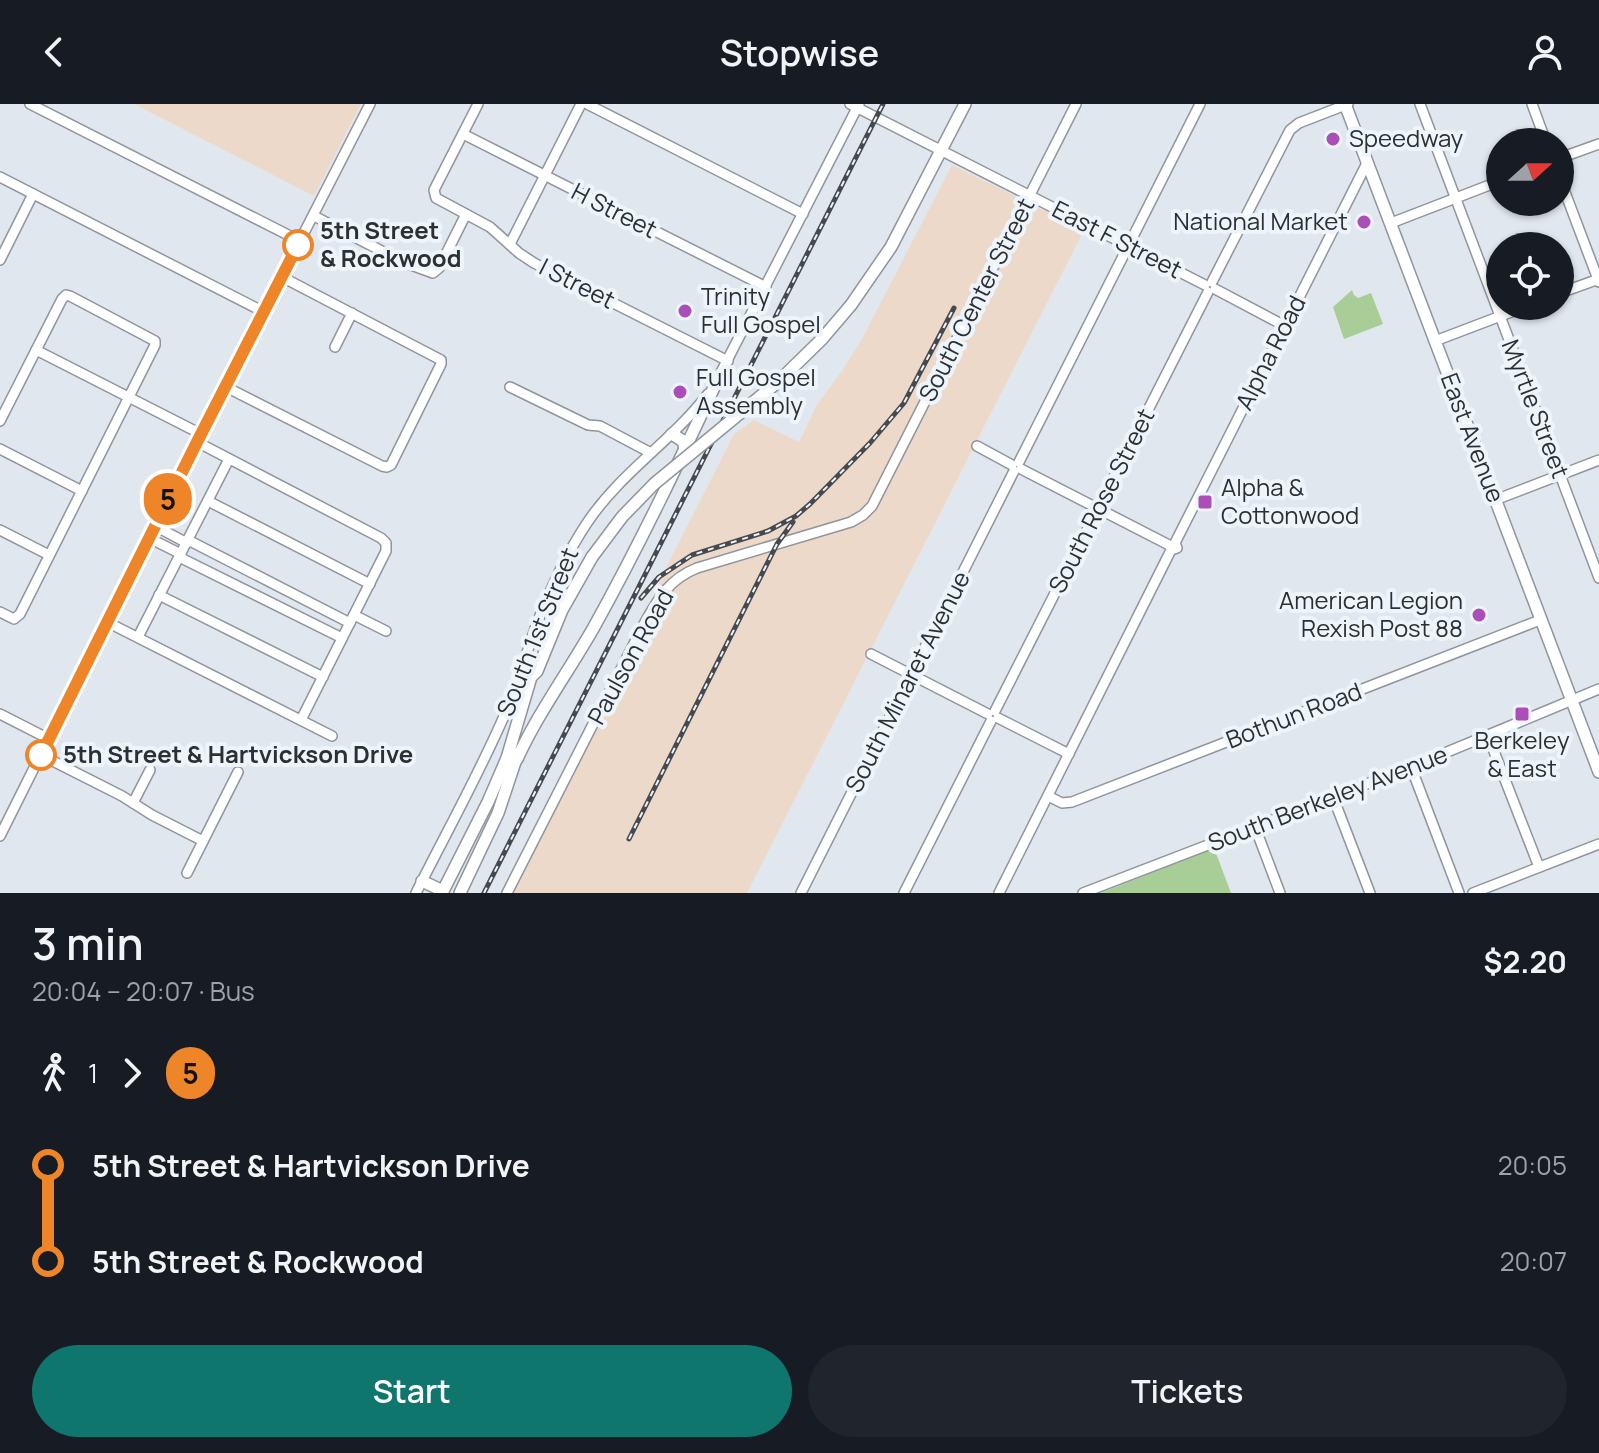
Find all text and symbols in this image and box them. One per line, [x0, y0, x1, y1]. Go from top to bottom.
text: Stopwise [720, 28, 879, 77]
icon: back [32, 30, 76, 74]
icon: person [1523, 30, 1567, 74]
place label: Speedway [1349, 121, 1464, 154]
north arrow [1486, 128, 1574, 216]
map controls [1486, 128, 1574, 320]
marker: Speedway [1324, 130, 1342, 148]
street label: H Street [566, 174, 663, 245]
street label: South Center Street [910, 192, 1041, 407]
street label: East F Street [1047, 192, 1188, 285]
place label: National Market [1173, 204, 1348, 237]
place label: 5th Street & Rockwood [320, 213, 462, 274]
marker: National Market [1355, 213, 1373, 231]
marker: 5th Street & Rockwood [283, 230, 313, 260]
button: locate [1486, 232, 1574, 320]
street label: I Street [534, 250, 621, 316]
place label: Trinity Full Gospel [701, 279, 821, 340]
street label: Alpha Road [1227, 289, 1313, 415]
marker: Trinity Full Gospel [676, 302, 694, 320]
street label: Myrtle Street [1495, 334, 1578, 483]
place label: Full Gospel Assembly [696, 360, 816, 421]
street label: East Avenue [1434, 368, 1513, 507]
marker: Full Gospel Assembly [671, 383, 689, 401]
street label: South Rose Street [1040, 402, 1161, 598]
place label: Alpha & Cottonwood [1221, 470, 1359, 531]
line badge: 5 [142, 473, 194, 525]
text: 5 [160, 480, 176, 518]
marker: Alpha & Cottonwood [1196, 493, 1214, 511]
street label: South 1st Street [488, 542, 585, 721]
street label: South Minaret Avenue [837, 565, 977, 798]
street label: Paulson Road [579, 583, 680, 730]
place label: American Legion Rexish Post 88 [1279, 583, 1463, 644]
marker: American Legion Rexish Post 88 [1470, 606, 1488, 624]
street label: Bothun Road [1221, 674, 1366, 756]
marker: Berkeley & East [1513, 705, 1531, 723]
place label: Berkeley & East [1474, 723, 1570, 784]
place label: 5th Street & Hartvickson Drive [63, 737, 413, 770]
street label: South Berkeley Avenue [1203, 737, 1452, 859]
marker: 5th Street & Hartvickson Drive [26, 740, 56, 770]
text: 3 min [32, 913, 143, 973]
text: $2.20 [1484, 941, 1567, 982]
text: 20:04 – 20:07 · Bus [32, 973, 255, 1009]
icon: walk [32, 1051, 76, 1095]
icon: forward [110, 1051, 154, 1095]
text: 5 [182, 1054, 199, 1092]
text: 1 [88, 1055, 98, 1091]
text: 5th Street & Hartvickson Drive [92, 1145, 530, 1186]
text: 20:05 [1498, 1147, 1567, 1183]
text: 5th Street & Rockwood [92, 1241, 424, 1282]
text: 20:07 [1500, 1243, 1567, 1279]
button: Start [32, 1345, 792, 1437]
button: Tickets [808, 1345, 1567, 1437]

